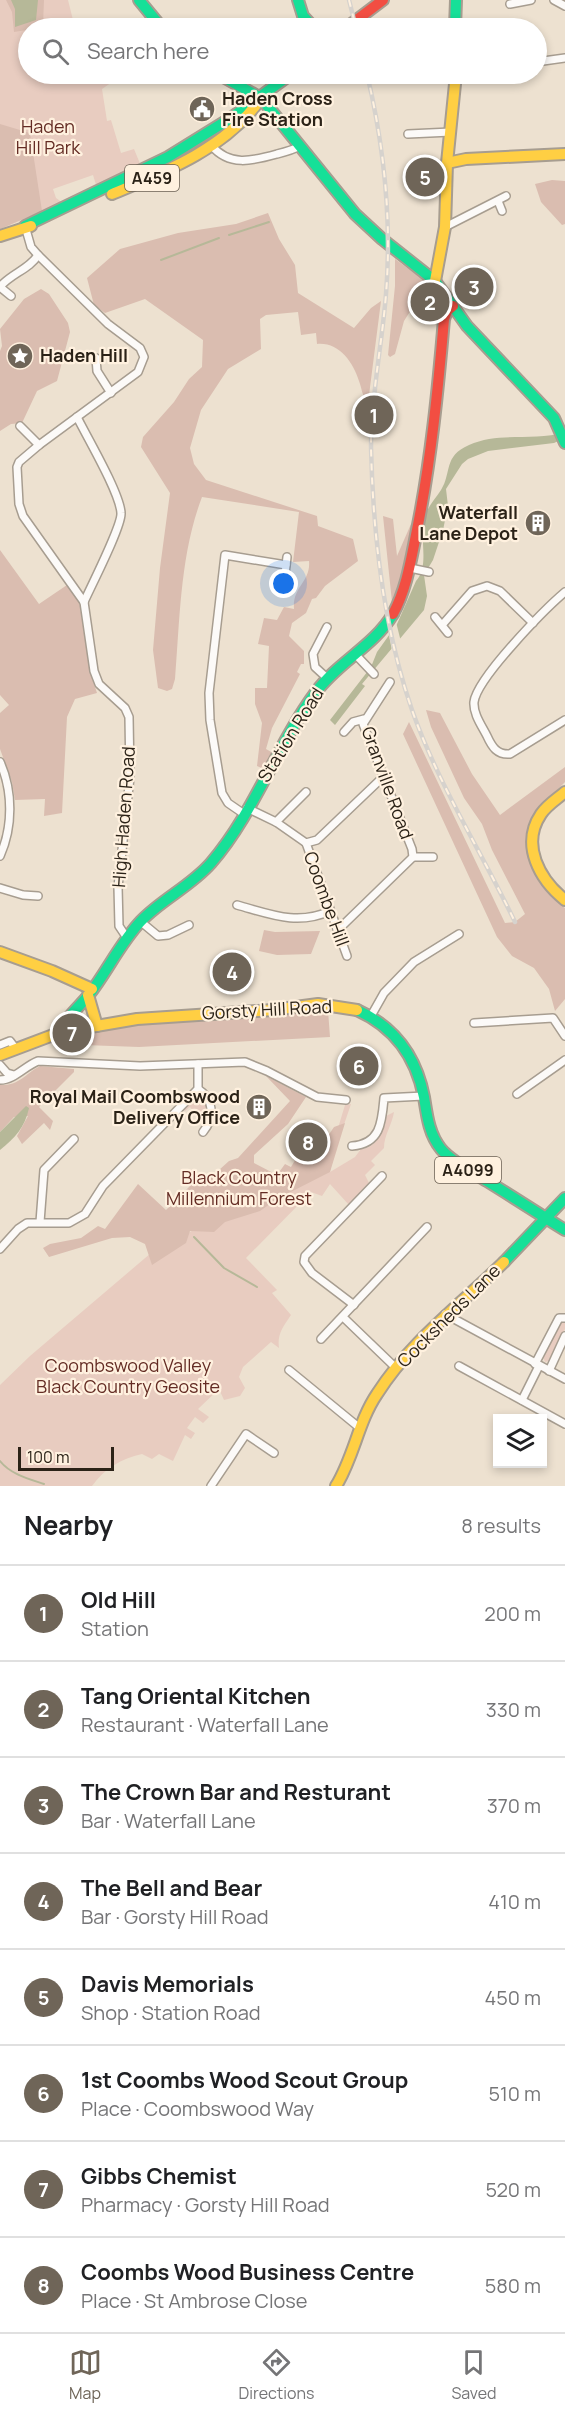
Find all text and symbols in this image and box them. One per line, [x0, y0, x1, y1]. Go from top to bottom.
search box [18, 18, 547, 84]
icon: search [39, 35, 72, 68]
text: Search here [87, 36, 209, 66]
place label: Haden Cross Fire Station [222, 86, 333, 131]
public building icon: Haden Cross Fire Station [187, 94, 217, 124]
park label: Haden Hill Park [16, 114, 81, 159]
pin: 5 [406, 154, 444, 200]
road number: A459 [125, 165, 179, 191]
pin: 3 [454, 264, 494, 310]
pin: 2 [410, 280, 450, 324]
place icon: Haden Hill [5, 341, 35, 371]
place label: Haden Hill [40, 343, 128, 367]
pin: 1 [354, 392, 394, 438]
place label: Waterfall Lane Depot [419, 500, 518, 545]
building icon: Waterfall Lane Depot [523, 508, 553, 538]
your location [269, 569, 298, 598]
street label: Station Road [252, 683, 329, 786]
street label: Granville Road [356, 723, 419, 842]
street label: High Haden Road [106, 745, 140, 888]
street label: Coombe Hill [299, 848, 355, 949]
pin: 4 [212, 950, 252, 994]
street label: Gorsty Hill Road [201, 994, 333, 1024]
pin: 7 [52, 1010, 92, 1056]
pin: 6 [340, 1044, 378, 1088]
place label: Royal Mail Coombswood Delivery Office [30, 1084, 240, 1129]
building icon: Royal Mail Coombswood Delivery Office [244, 1092, 274, 1122]
pin: 8 [288, 1120, 328, 1164]
road number: A4099 [435, 1157, 501, 1183]
park label: Black Country Millennium Forest [166, 1165, 312, 1210]
street label: Cocksheds Lane [391, 1258, 505, 1372]
park label: Coombswood Valley Black Country Geosite [36, 1353, 220, 1398]
map controls [493, 1414, 547, 1468]
button: layers [493, 1414, 547, 1468]
scale bar [18, 1444, 114, 1472]
text: 100 m [27, 1446, 70, 1468]
text: Nearby [24, 1507, 113, 1543]
text: 8 results [461, 1512, 541, 1539]
text: Old Hill [81, 1585, 156, 1615]
text: 1 [39, 1600, 48, 1627]
text: 200 m [484, 1600, 541, 1627]
text: Station [81, 1615, 149, 1642]
text: Tang Oriental Kitchen [81, 1681, 311, 1711]
text: 2 [38, 1696, 49, 1723]
text: 330 m [486, 1696, 541, 1723]
text: Restaurant · Waterfall Lane [81, 1711, 329, 1738]
text: The Crown Bar and Resturant [81, 1777, 391, 1807]
text: 3 [38, 1792, 49, 1819]
text: 370 m [487, 1792, 541, 1819]
text: Bar · Waterfall Lane [81, 1807, 256, 1834]
text: The Bell and Bear [81, 1873, 262, 1903]
text: 4 [37, 1888, 50, 1915]
text: 410 m [488, 1888, 541, 1915]
text: Bar · Gorsty Hill Road [81, 1903, 269, 1930]
text: Davis Memorials [81, 1969, 254, 1999]
text: 5 [38, 1984, 49, 2011]
text: 450 m [485, 1984, 541, 2011]
text: Shop · Station Road [81, 1999, 261, 2026]
text: 1st Coombs Wood Scout Group [81, 2065, 408, 2095]
text: 6 [37, 2080, 50, 2107]
text: 510 m [488, 2080, 541, 2107]
text: Place · Coombswood Way [81, 2095, 314, 2122]
text: Gibbs Chemist [81, 2161, 237, 2191]
text: 7 [38, 2176, 49, 2203]
text: 520 m [485, 2176, 541, 2203]
text: Pharmacy · Gorsty Hill Road [81, 2191, 330, 2218]
text: Coombs Wood Business Centre [81, 2257, 414, 2287]
text: 8 [37, 2272, 50, 2299]
text: 580 m [485, 2272, 541, 2299]
text: Place · St Ambrose Close [81, 2287, 308, 2314]
tab: Map [69, 2346, 102, 2404]
tab: Directions [239, 2346, 314, 2404]
tab: Saved [451, 2346, 496, 2404]

